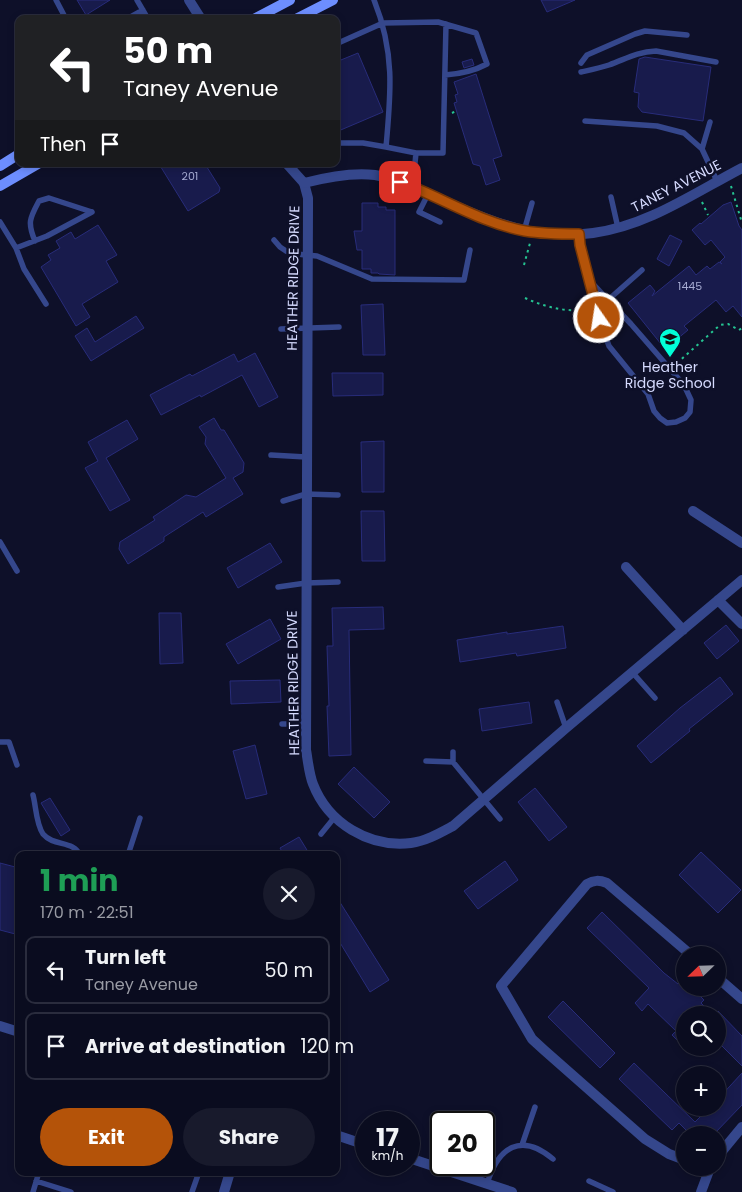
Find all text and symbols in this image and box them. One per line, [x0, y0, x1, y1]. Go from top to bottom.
text: 50 m [123, 26, 213, 75]
icon: left [40, 35, 105, 100]
text: Taney Avenue [123, 73, 278, 104]
icon: arrive [96, 130, 124, 158]
text: Then [40, 131, 86, 158]
street label: TANEY AVENUE [628, 155, 724, 217]
pin [379, 161, 421, 203]
house number: 201 [182, 168, 198, 184]
icon: arrive [386, 168, 414, 196]
street label: HEATHER RIDGE DRIVE [282, 205, 304, 351]
house number: 1445 [678, 278, 702, 294]
position arrow [572, 291, 624, 343]
school or university icon: Heather Ridge School [658, 327, 682, 358]
place label: Heather Ridge School [625, 357, 715, 393]
street label: HEATHER RIDGE DRIVE [282, 610, 304, 756]
text: 1 min [40, 859, 118, 902]
button: close [263, 868, 315, 920]
text: 170 m · 22:51 [40, 901, 134, 924]
text: Turn left [85, 944, 166, 971]
north arrow [676, 946, 726, 996]
map controls [676, 946, 726, 1176]
icon: left [42, 956, 70, 984]
text: 50 m [264, 957, 313, 984]
text: Taney Avenue [85, 973, 198, 996]
button: search [676, 1006, 726, 1056]
icon: arrive [42, 1032, 70, 1060]
text: Arrive at destination [85, 1033, 286, 1060]
text: 120 m [301, 1033, 354, 1060]
button: + [676, 1066, 726, 1116]
button: Exit [40, 1108, 173, 1166]
button: Share [183, 1108, 315, 1166]
speed limit sign: 20 [430, 1111, 495, 1176]
text: 17 [376, 1120, 399, 1155]
button: − [676, 1126, 726, 1176]
text: km/h [372, 1147, 403, 1164]

